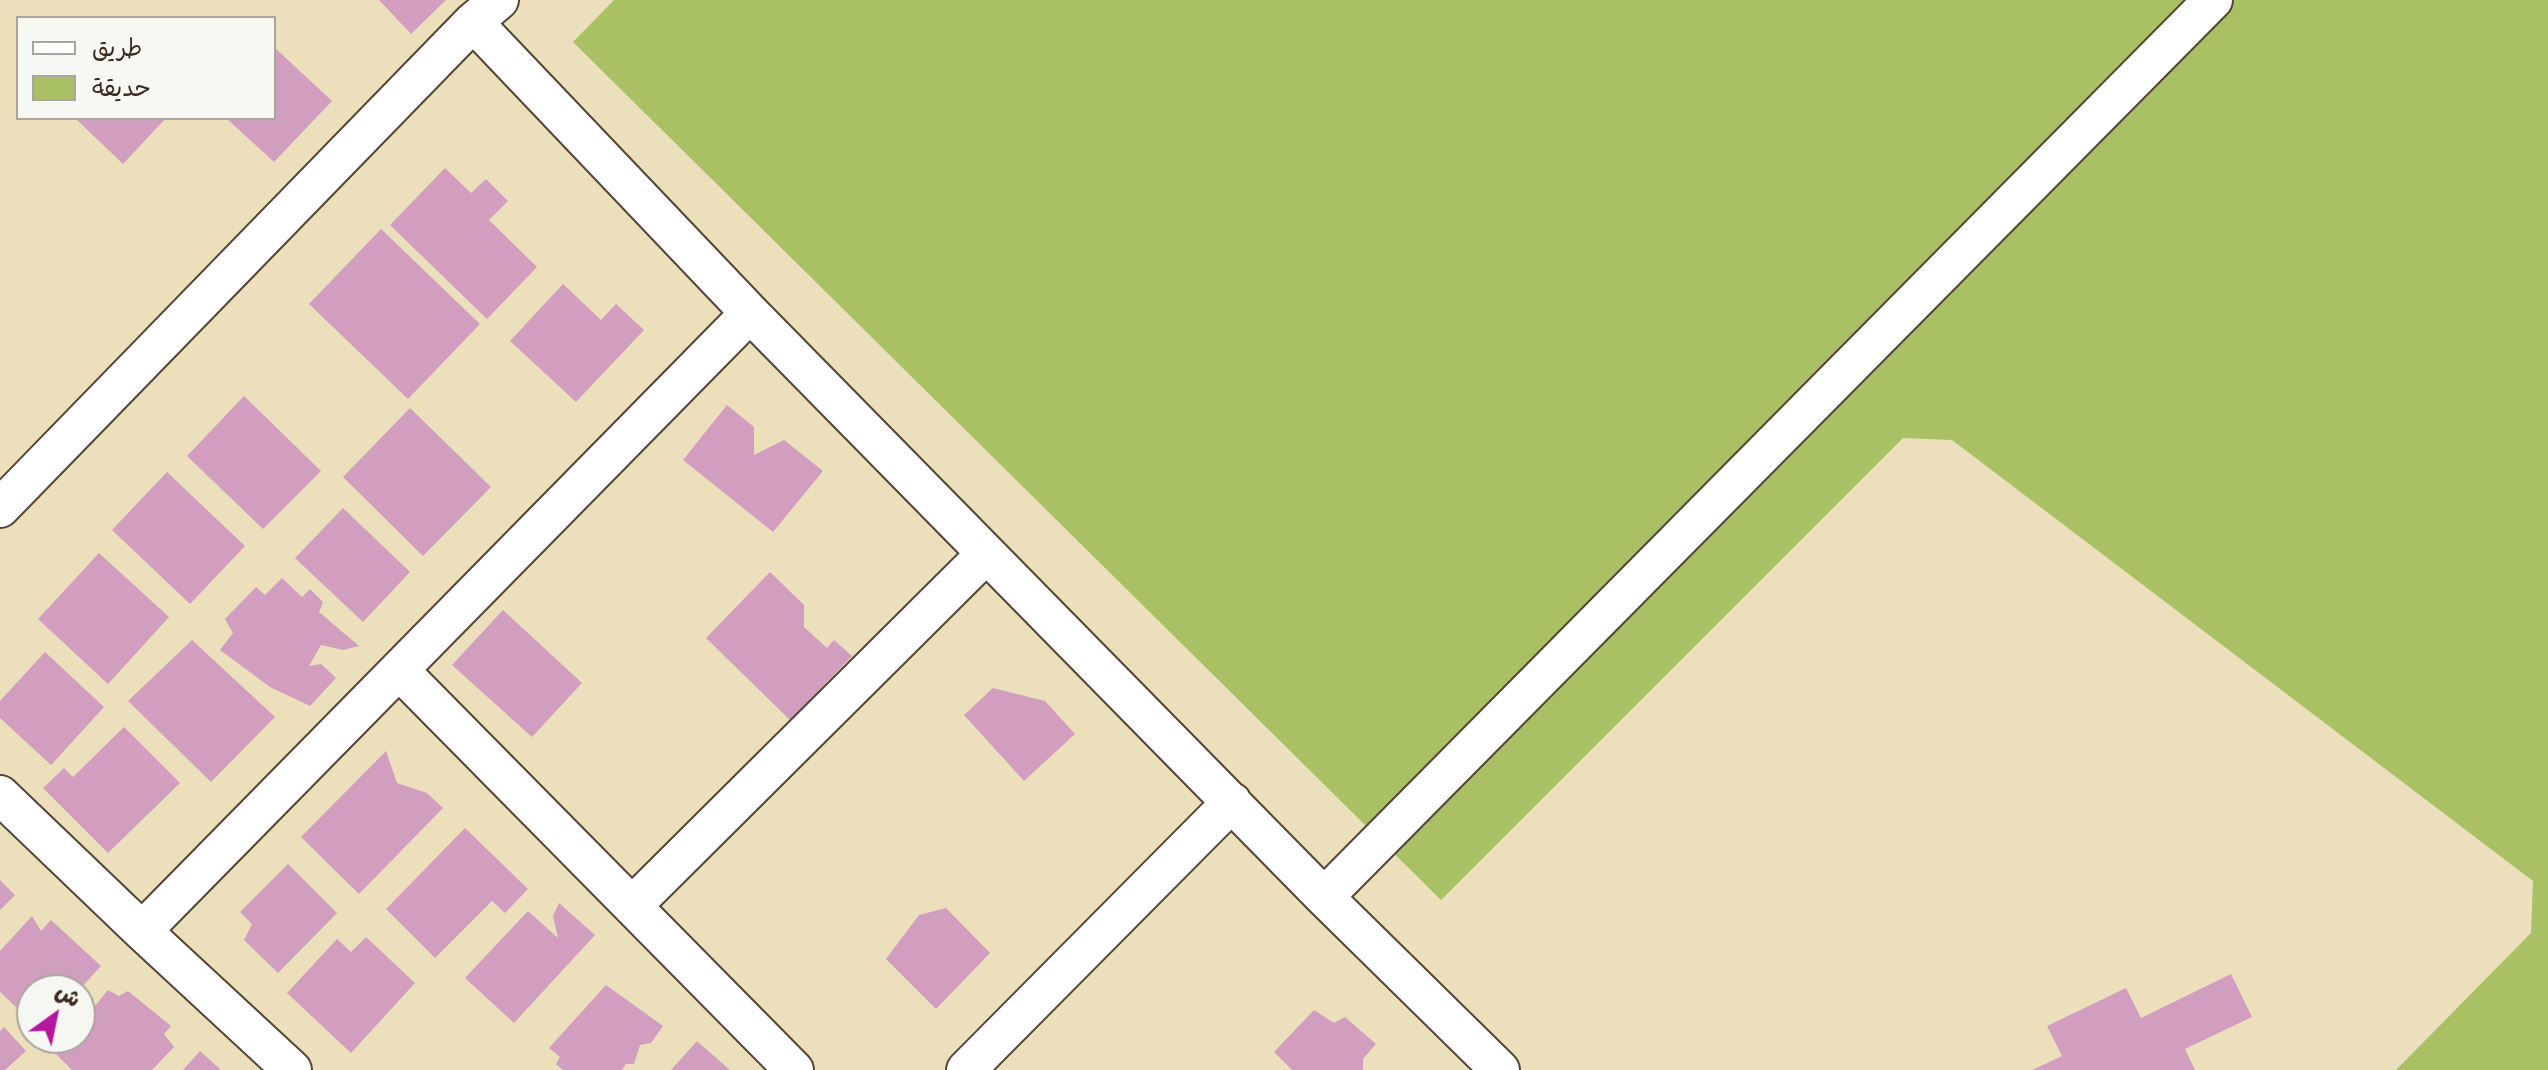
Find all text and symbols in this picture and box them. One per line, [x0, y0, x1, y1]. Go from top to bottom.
legend [16, 16, 276, 120]
text: طريق [92, 27, 142, 69]
text: حديقة [92, 67, 151, 109]
text: ش [47, 972, 89, 1018]
north arrow [16, 974, 96, 1054]

